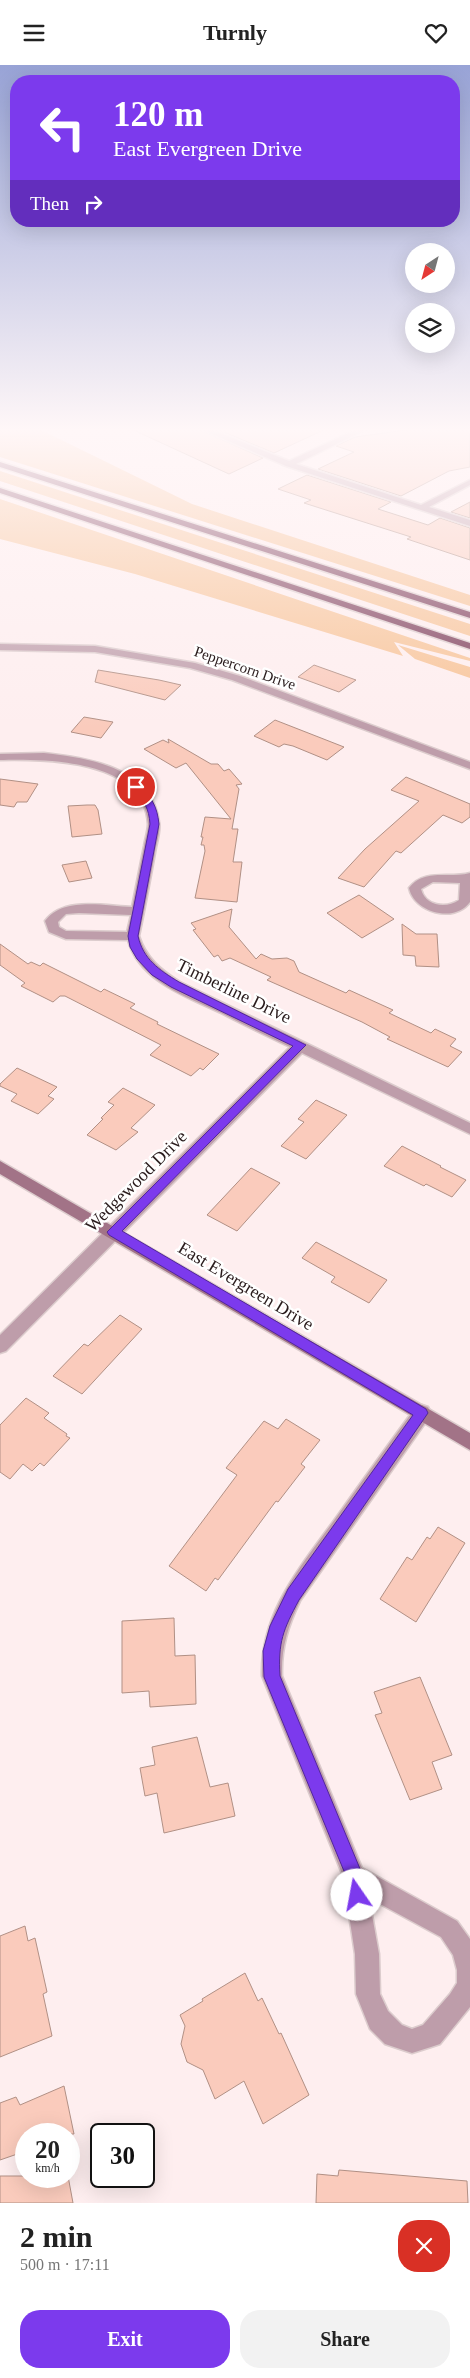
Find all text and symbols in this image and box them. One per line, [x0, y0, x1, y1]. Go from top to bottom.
icon: menu [20, 19, 48, 47]
icon: heart [422, 19, 450, 47]
text: Turnly [203, 20, 267, 45]
icon: left [30, 95, 95, 160]
text: 120 m [113, 95, 203, 134]
text: East Evergreen Drive [113, 136, 302, 161]
icon: right [79, 190, 107, 218]
text: Then [30, 193, 69, 214]
north arrow [405, 243, 455, 293]
map controls [405, 243, 455, 353]
button: layers [405, 303, 455, 353]
street label: Peppercorn Drive [192, 643, 298, 693]
pin [115, 766, 157, 808]
icon: arrive [122, 773, 150, 801]
street label: Timberline Drive [174, 955, 294, 1027]
street label: Wedgewood Drive [81, 1126, 191, 1236]
street label: East Evergreen Drive [175, 1238, 317, 1334]
position arrow [330, 1868, 382, 1920]
speed limit sign: 30 [90, 2123, 155, 2188]
text: 20 [35, 2136, 60, 2163]
text: km/h [35, 2161, 60, 2175]
text: 2 min [20, 2220, 93, 2253]
button: close [398, 2220, 450, 2272]
text: 500 m · 17:11 [20, 2256, 110, 2273]
button: Exit [20, 2310, 230, 2368]
button: Share [240, 2310, 450, 2368]

